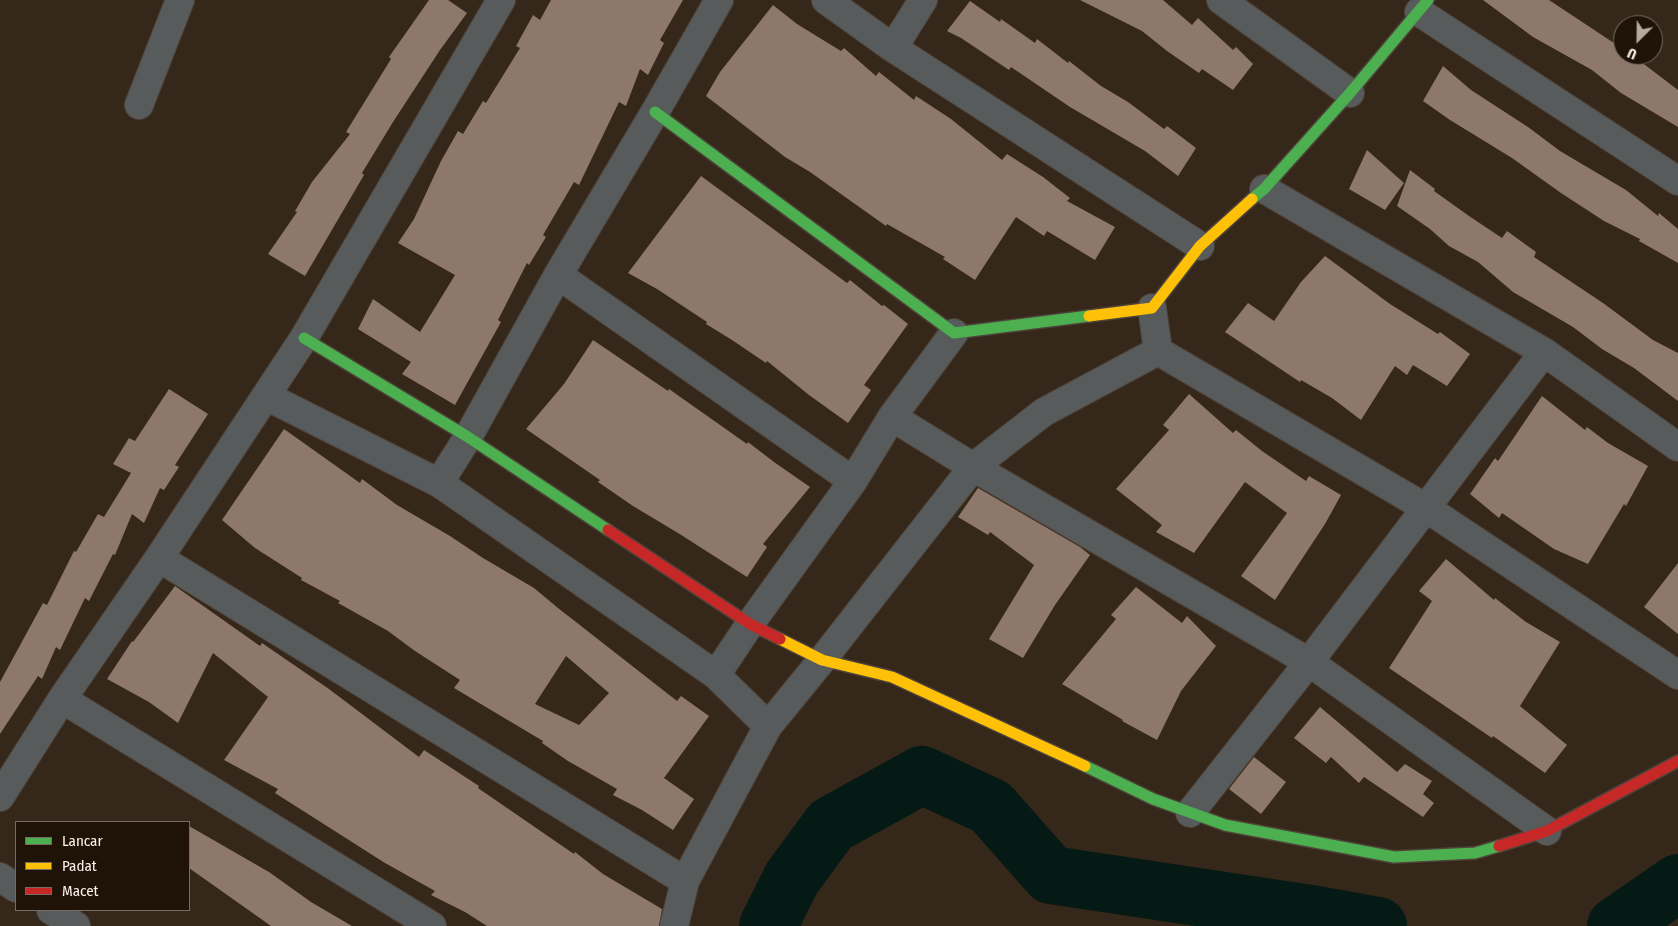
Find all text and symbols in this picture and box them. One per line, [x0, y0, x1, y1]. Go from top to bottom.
north arrow [1613, 15, 1663, 65]
text: U [1625, 44, 1639, 63]
legend [15, 821, 190, 911]
text: Lancar [62, 832, 103, 850]
text: Padat [62, 857, 97, 875]
text: Macet [62, 882, 98, 900]

